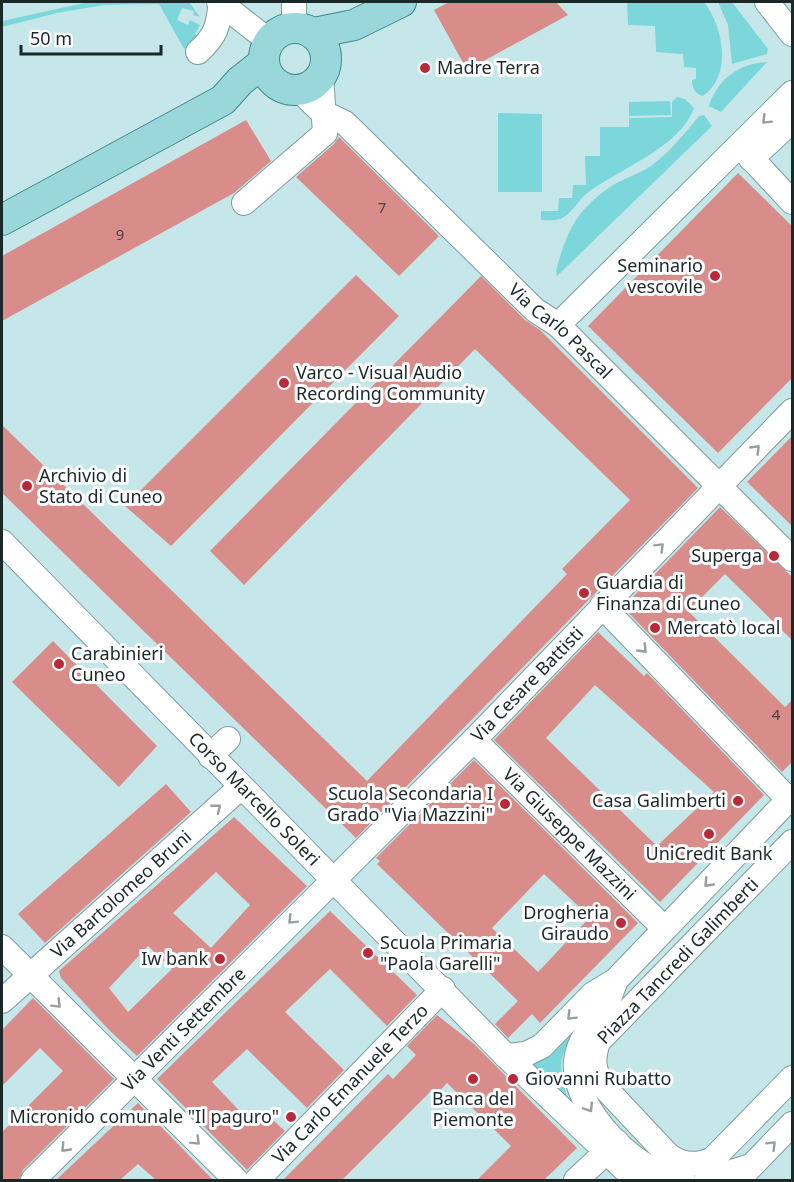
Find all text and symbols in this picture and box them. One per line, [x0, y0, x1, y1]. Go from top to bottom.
scale bar [21, 18, 160, 56]
text: 50 m [30, 26, 72, 50]
place label: Madre Terra [437, 55, 540, 79]
marker: Madre Terra [418, 61, 432, 75]
one-way arrow [762, 113, 773, 123]
house number: 7 [378, 197, 386, 217]
house number: 9 [116, 224, 124, 244]
place label: Seminario vescovile [617, 253, 703, 298]
marker: Seminario vescovile [708, 269, 722, 283]
street label: Via Carlo Pascal [504, 277, 618, 384]
place label: Varco - Visual Audio Recording Community [296, 360, 486, 405]
marker: Varco - Visual Audio Recording Community [277, 376, 291, 390]
one-way arrow [748, 446, 759, 457]
place label: Archivio di Stato di Cuneo [39, 463, 163, 508]
marker: Archivio di Stato di Cuneo [20, 479, 34, 493]
place label: Superga [691, 543, 762, 567]
one-way arrow [653, 544, 664, 555]
marker: Superga [767, 549, 781, 563]
place label: Guardia di Finanza di Cuneo [596, 570, 741, 615]
marker: Guardia di Finanza di Cuneo [577, 586, 591, 600]
place label: Mercatò local [667, 615, 780, 639]
street label: Via Cesare Battisti [465, 621, 588, 747]
marker: Mercatò local [648, 621, 662, 635]
place label: Carabinieri Cuneo [71, 641, 163, 686]
one-way arrow [636, 642, 647, 652]
marker: Carabinieri Cuneo [52, 657, 66, 671]
house number: 4 [772, 704, 781, 724]
street label: Corso Marcello Soleri [184, 726, 326, 871]
street label: Via Giuseppe Mazzini [498, 762, 642, 905]
place label: Scuola Secondaria I Grado "Via Mazzini" [327, 781, 493, 826]
place label: Casa Galimberti [592, 788, 726, 812]
marker: Casa Galimberti [731, 794, 745, 808]
marker: Scuola Secondaria I Grado "Via Mazzini" [498, 797, 512, 811]
one-way arrow [210, 804, 221, 815]
street label: Via Bartolomeo Bruni [45, 824, 196, 963]
marker: UniCredit Bank [702, 827, 716, 841]
place label: UniCredit Bank [646, 841, 773, 865]
street label: Piazza Tancredi Galimberti [591, 872, 763, 1049]
one-way arrow [704, 875, 715, 886]
place label: Drogheria Giraudo [523, 900, 609, 945]
one-way arrow [289, 913, 300, 924]
marker: Drogheria Giraudo [614, 916, 628, 930]
place label: Scuola Primaria "Paola Garelli" [380, 930, 512, 975]
place label: Iw bank [141, 946, 208, 970]
marker: Scuola Primaria "Paola Garelli" [361, 946, 375, 960]
marker: Iw bank [213, 952, 227, 966]
street label: Via Venti Settembre [116, 962, 250, 1096]
one-way arrow [50, 996, 61, 1007]
street label: Via Carlo Emanuele Terzo [267, 998, 433, 1168]
one-way arrow [567, 1010, 578, 1020]
place label: Giovanni Rubatto [525, 1066, 671, 1090]
marker: Banca del Piemonte [466, 1072, 480, 1086]
marker: Giovanni Rubatto [506, 1072, 520, 1086]
place label: Banca del Piemonte [432, 1086, 514, 1131]
one-way arrow [582, 1102, 593, 1113]
place label: Micronido comunale "Il paguro" [10, 1104, 279, 1128]
marker: Micronido comunale "Il paguro" [284, 1110, 298, 1124]
one-way arrow [189, 1133, 200, 1144]
one-way arrow [62, 1140, 73, 1151]
one-way arrow [765, 1141, 775, 1152]

